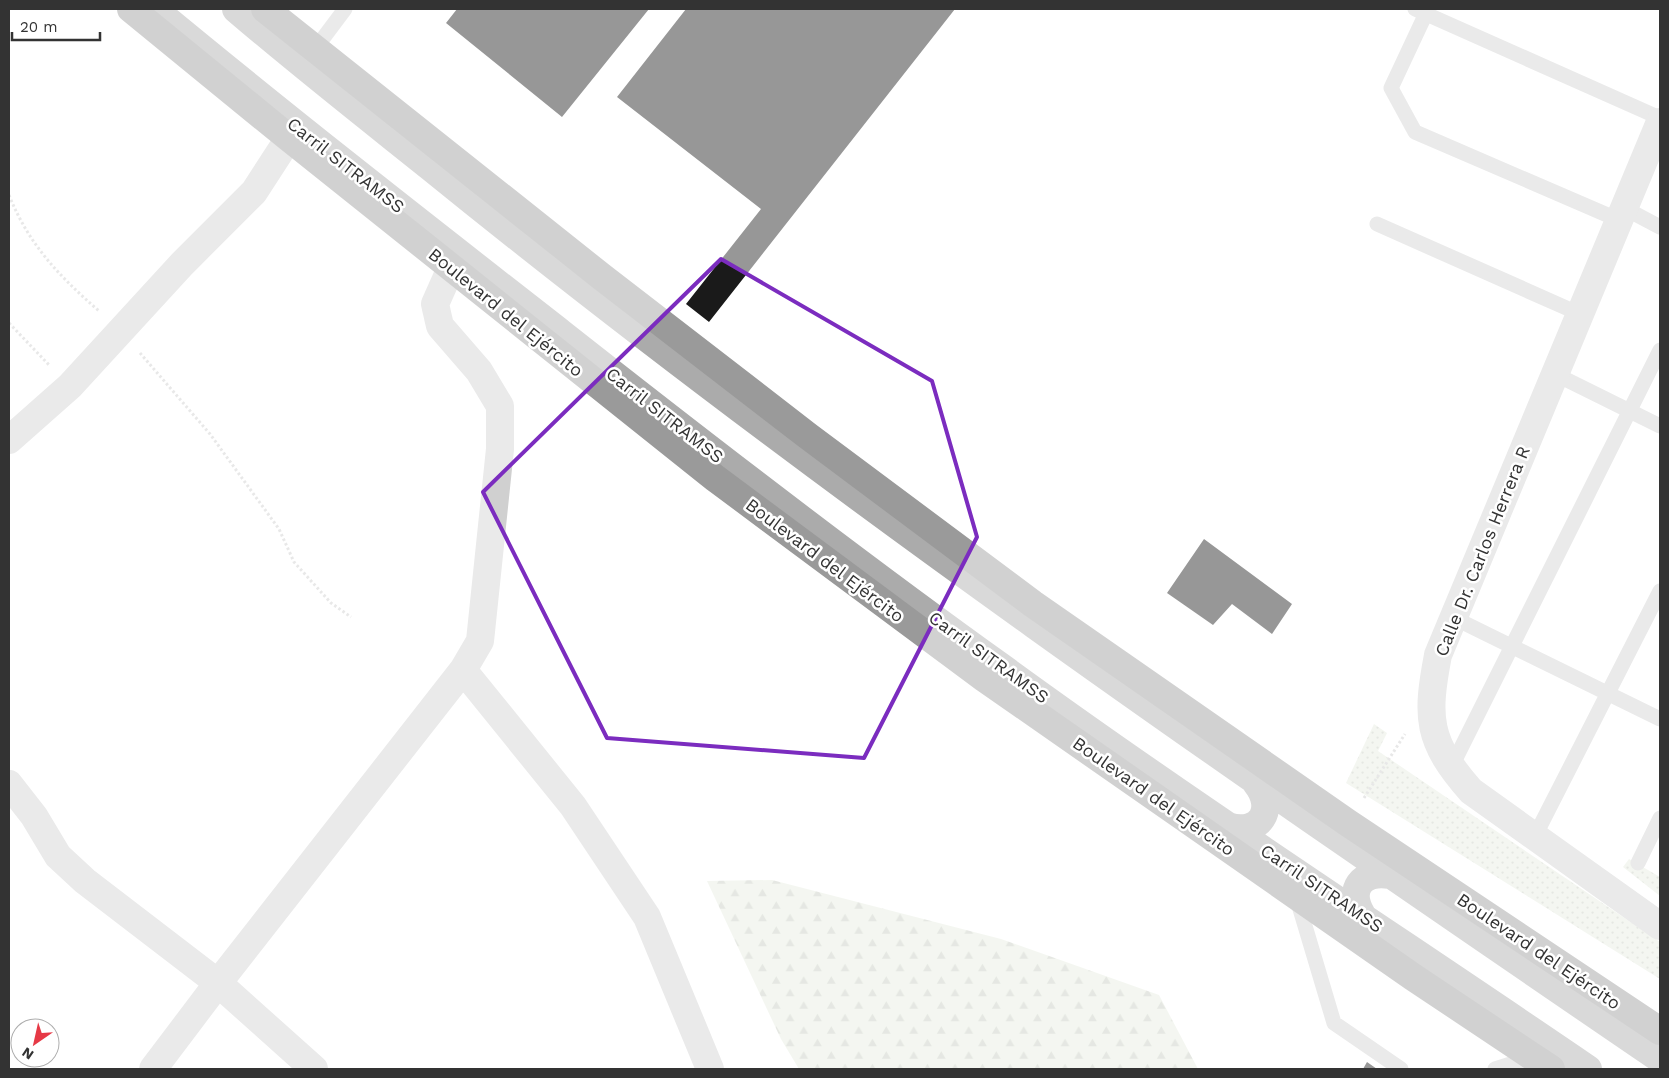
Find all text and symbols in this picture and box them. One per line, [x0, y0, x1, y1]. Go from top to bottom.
scale bar [12, 10, 100, 42]
text: 20 m [20, 18, 58, 36]
street label: Carril SITRAMSS [283, 113, 409, 217]
street label: Boulevard del Ejército [425, 243, 587, 381]
street label: Carril SITRAMSS [602, 363, 728, 467]
street label: Calle Dr. Carlos Herrera R [1430, 443, 1534, 659]
street label: Boulevard del Ejército [742, 494, 908, 626]
street label: Carril SITRAMSS [925, 606, 1053, 708]
street label: Boulevard del Ejército [1069, 732, 1239, 860]
street label: Carril SITRAMSS [1257, 839, 1387, 937]
street label: Boulevard del Ejército [1453, 888, 1625, 1014]
north arrow [10, 1018, 60, 1068]
text: N [19, 1044, 37, 1063]

